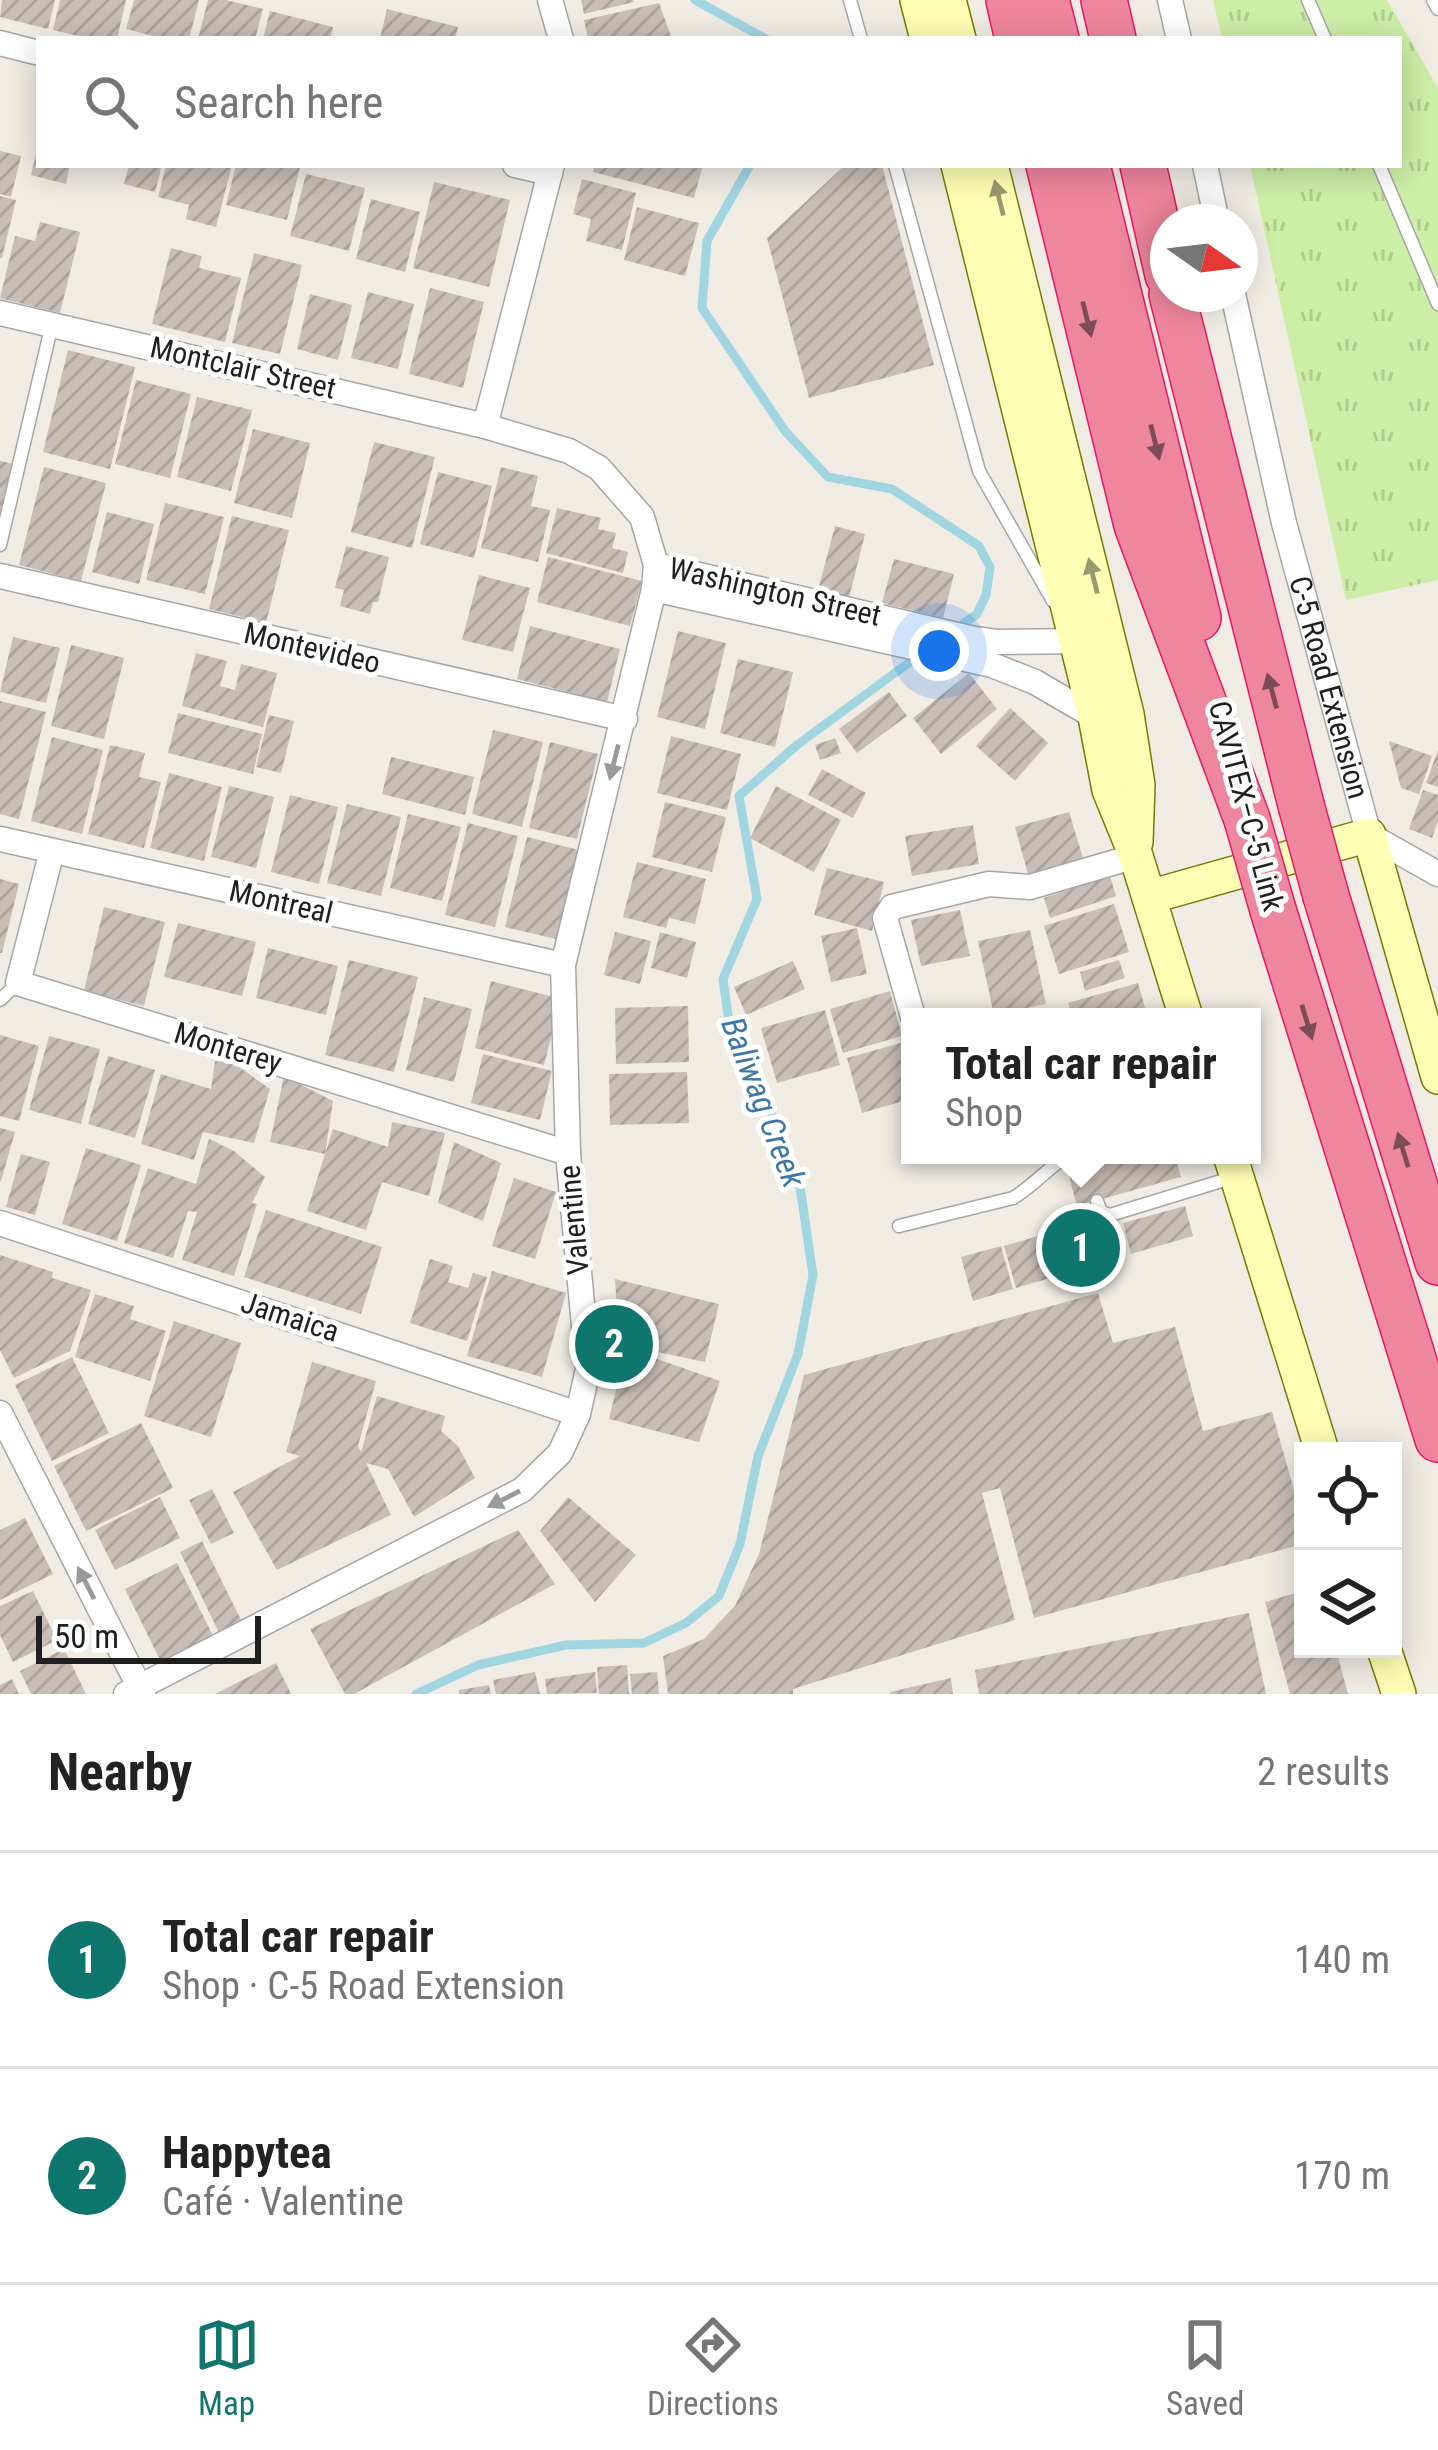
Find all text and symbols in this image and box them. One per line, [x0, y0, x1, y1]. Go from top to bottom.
search box [36, 36, 1402, 168]
icon: search [78, 69, 144, 135]
text: Search here [174, 76, 383, 129]
one-way arrow [989, 179, 1008, 216]
north arrow [1150, 204, 1258, 312]
one-way arrow [1078, 301, 1097, 338]
street label: Montclair Street [147, 329, 339, 406]
one-way arrow [1146, 423, 1165, 460]
street label: Washington Street [666, 550, 885, 633]
one-way arrow [1083, 557, 1102, 594]
street label: C-5 Road Extension [1282, 572, 1376, 802]
street label: Montevideo [241, 615, 384, 680]
your location [909, 621, 969, 681]
one-way arrow [1261, 673, 1280, 710]
street label: CAVITEX–C-5 Link [1202, 697, 1291, 915]
one-way arrow [604, 743, 623, 780]
street label: Montreal [226, 873, 336, 930]
one-way arrow [1299, 1004, 1317, 1041]
popup [901, 1008, 1261, 1164]
water label: Baliwag Creek [713, 1012, 814, 1193]
street label: Monterey [170, 1015, 286, 1080]
text: Total car repair [945, 1037, 1217, 1090]
text: Shop [945, 1090, 1023, 1136]
one-way arrow [1393, 1131, 1411, 1168]
street label: Valentine [551, 1164, 596, 1277]
pin: 1 [1042, 1203, 1120, 1293]
street label: Jamaica [237, 1284, 344, 1349]
pin: 2 [575, 1299, 653, 1389]
map controls [1294, 1442, 1402, 1658]
button: locate [1294, 1442, 1402, 1550]
one-way arrow [486, 1489, 521, 1509]
button: layers [1294, 1550, 1402, 1658]
one-way arrow [77, 1566, 97, 1600]
scale bar [36, 1610, 261, 1663]
text: 50 m [54, 1617, 119, 1656]
text: Nearby [48, 1743, 192, 1802]
text: 2 results [1257, 1749, 1390, 1795]
text: Total car repair [162, 1910, 434, 1963]
text: 1 [77, 1937, 97, 1983]
text: 140 m [1294, 1937, 1390, 1983]
text: Shop · C-5 Road Extension [162, 1963, 565, 2009]
text: Happytea [162, 2126, 332, 2179]
text: 2 [77, 2153, 97, 2199]
text: 170 m [1294, 2153, 1390, 2199]
text: Café · Valentine [162, 2179, 404, 2225]
tab: Map [194, 2312, 260, 2423]
tab: Directions [647, 2312, 779, 2423]
tab: Saved [1166, 2312, 1244, 2423]

